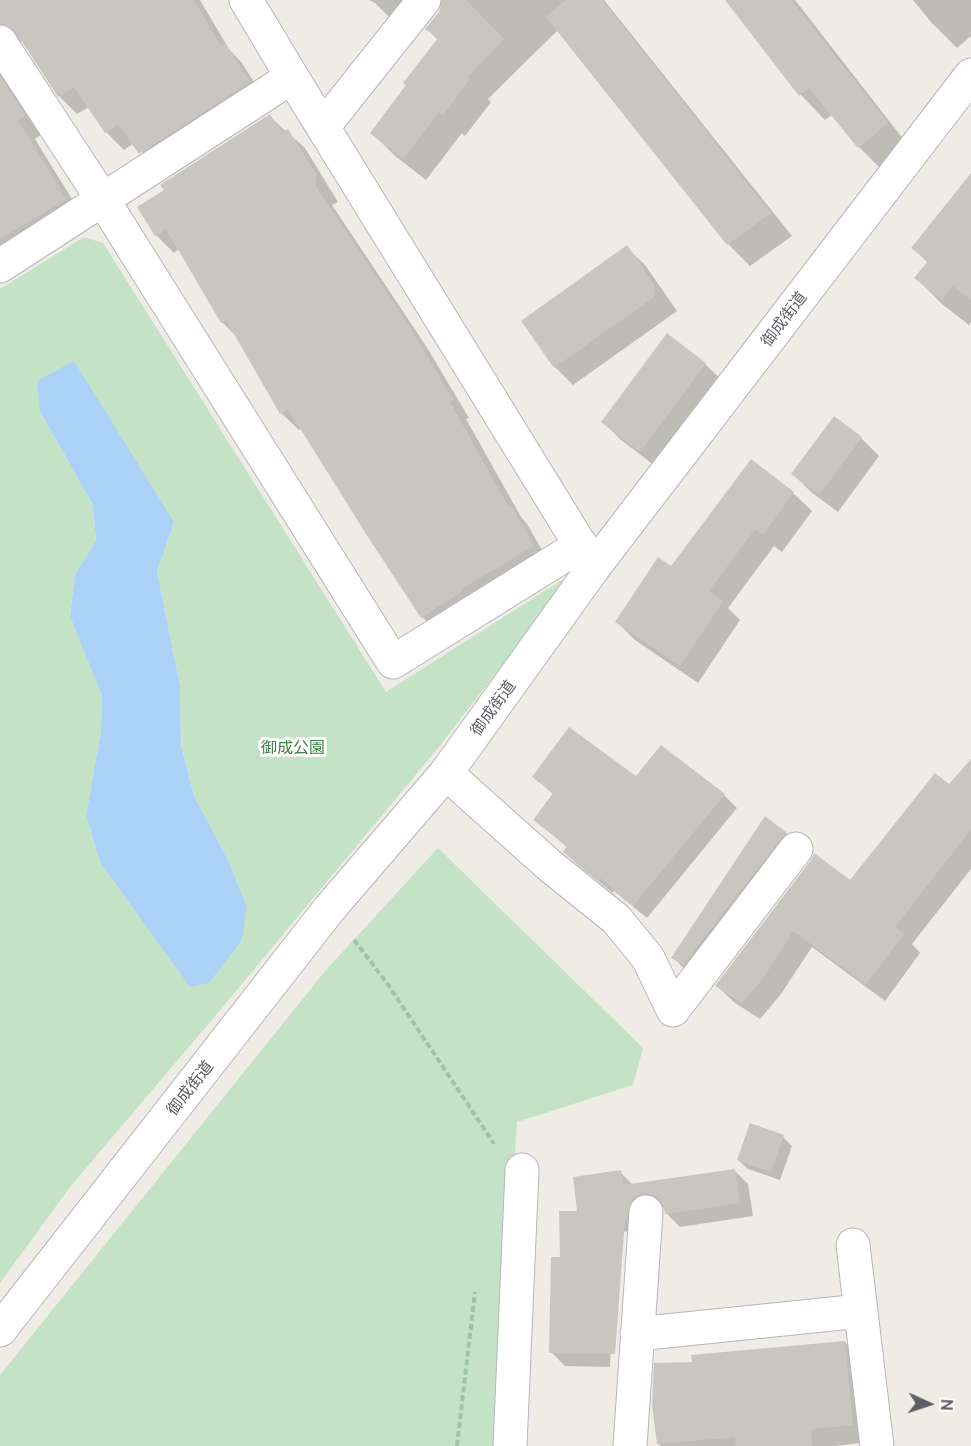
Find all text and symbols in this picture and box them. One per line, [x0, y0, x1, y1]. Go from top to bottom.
street label: 御成街道 [757, 288, 811, 350]
street label: 御成街道 [466, 676, 520, 740]
park label: 御成公園 [261, 738, 325, 758]
street label: 御成街道 [163, 1057, 217, 1119]
north arrow [899, 1374, 959, 1434]
text: N [938, 1399, 956, 1411]

